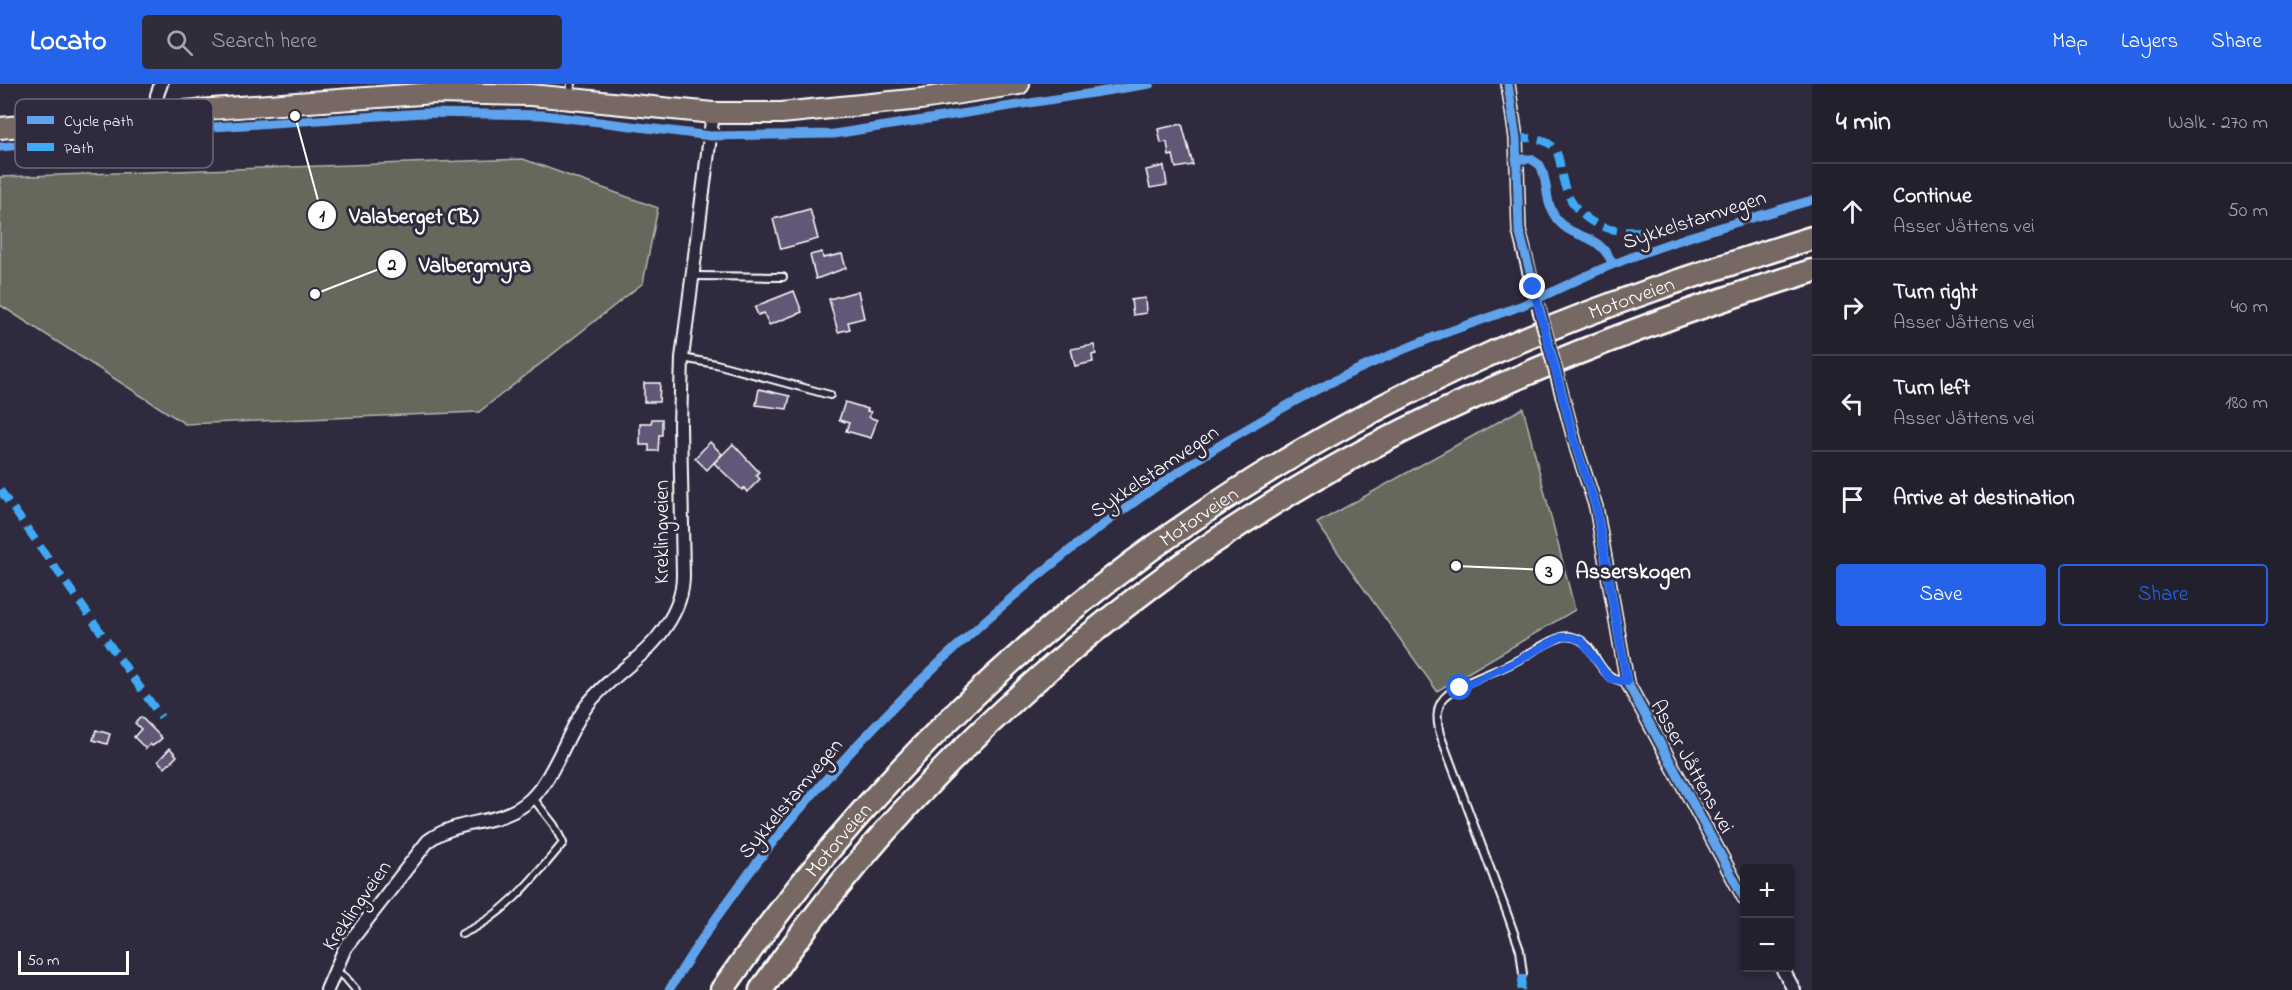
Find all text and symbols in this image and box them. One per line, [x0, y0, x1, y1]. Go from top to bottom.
search box [142, 15, 562, 69]
text: Locato [30, 22, 106, 63]
icon: search [163, 26, 196, 59]
text: Search here [211, 26, 317, 58]
text: Map [2052, 27, 2088, 57]
text: Layers [2121, 27, 2178, 57]
text: Share [2211, 27, 2262, 57]
legend [15, 99, 213, 168]
text: 4 min [1836, 104, 1891, 142]
text: Walk · 270 m [2168, 109, 2268, 138]
text: Cycle path [64, 110, 133, 134]
text: Path [64, 137, 94, 161]
text: Continue [1893, 181, 1972, 213]
street label: Sykkelstamvegen [1619, 184, 1771, 260]
callout: Valaberget (B) [307, 195, 491, 235]
icon: ahead [1836, 195, 1869, 228]
text: 50 m [2227, 197, 2268, 226]
text: Valaberget (B) [348, 202, 479, 235]
text: 1 [319, 204, 325, 230]
text: Asser Jåttens vei [1893, 213, 2035, 242]
callout: Valbergmyra [377, 244, 543, 284]
text: Valbergmyra [418, 251, 531, 284]
text: 2 [387, 253, 397, 279]
street label: Motorveien [1584, 270, 1679, 329]
route end [1519, 273, 1545, 299]
text: Turn right [1893, 277, 1978, 309]
icon: right [1836, 291, 1869, 324]
text: 40 m [2231, 293, 2268, 322]
text: Asser Jåttens vei [1893, 309, 2035, 338]
text: Turn left [1893, 373, 1970, 405]
icon: left [1836, 387, 1869, 420]
text: 180 m [2225, 389, 2268, 418]
text: Asser Jåttens vei [1893, 405, 2035, 434]
street label: Sykkelstamvegen [1085, 418, 1226, 528]
street label: Kreklingveien [648, 480, 680, 584]
street label: Motorveien [1154, 480, 1245, 555]
icon: arrive [1836, 483, 1869, 516]
text: Arrive at destination [1893, 483, 2075, 515]
callout: Asserskogen [1534, 550, 1703, 590]
text: Asserskogen [1575, 557, 1691, 590]
text: 3 [1544, 560, 1553, 586]
button: Save [1836, 564, 2046, 626]
button: Share [2058, 564, 2268, 626]
route start [1446, 674, 1472, 700]
street label: Asser Jåttens vei [1642, 695, 1740, 839]
street label: Sykkelstamvegen [732, 732, 853, 867]
street label: Motorveien [799, 797, 880, 885]
street label: Kreklingveien [315, 855, 401, 959]
map controls [1740, 864, 1794, 972]
button: + [1740, 864, 1794, 918]
button: − [1740, 918, 1794, 972]
scale bar [18, 948, 129, 976]
text: 50 m [27, 949, 59, 973]

